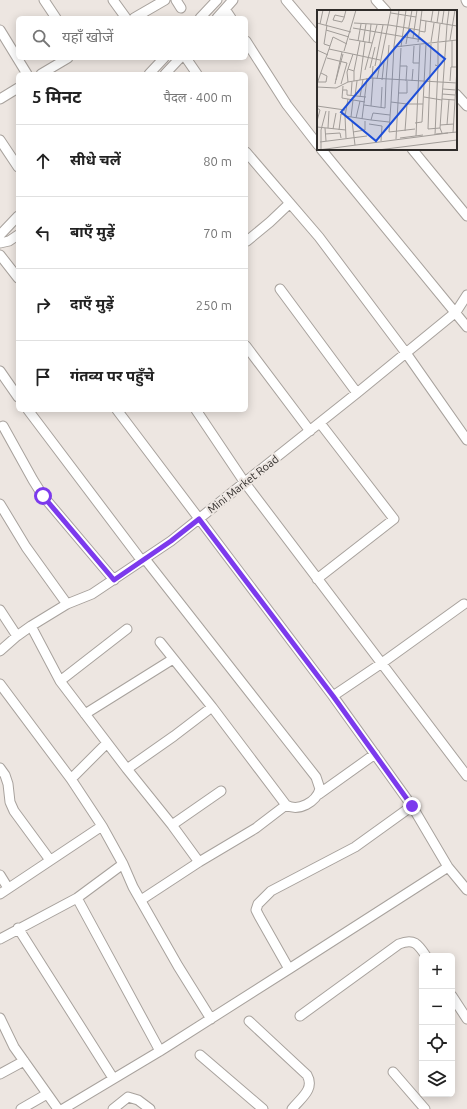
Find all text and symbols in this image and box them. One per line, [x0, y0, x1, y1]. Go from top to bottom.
inset map [317, 10, 457, 150]
search box [16, 16, 248, 60]
icon: search [30, 27, 52, 49]
text: यहाँ खोजें [62, 28, 113, 45]
text: 5 मिनट [32, 87, 81, 106]
text: पैदल · 400 m [164, 90, 232, 104]
icon: ahead [32, 150, 54, 172]
text: सीधे चलें [70, 151, 121, 168]
text: 80 m [203, 154, 232, 168]
icon: left [32, 222, 54, 244]
text: बाएँ मुड़ें [70, 223, 115, 240]
text: 70 m [203, 226, 232, 240]
icon: right [32, 294, 54, 316]
text: दाएँ मुड़ें [70, 295, 114, 312]
text: 250 m [196, 298, 232, 312]
icon: arrive [32, 366, 54, 388]
text: गंतव्य पर पहुँचे [70, 367, 154, 384]
street label: Mini Market Road [205, 453, 281, 515]
route start [34, 487, 52, 505]
route end [403, 797, 421, 815]
map controls [419, 953, 455, 1097]
button: + [419, 953, 455, 989]
button: − [419, 989, 455, 1025]
button: locate [419, 1025, 455, 1061]
button: layers [419, 1061, 455, 1097]

